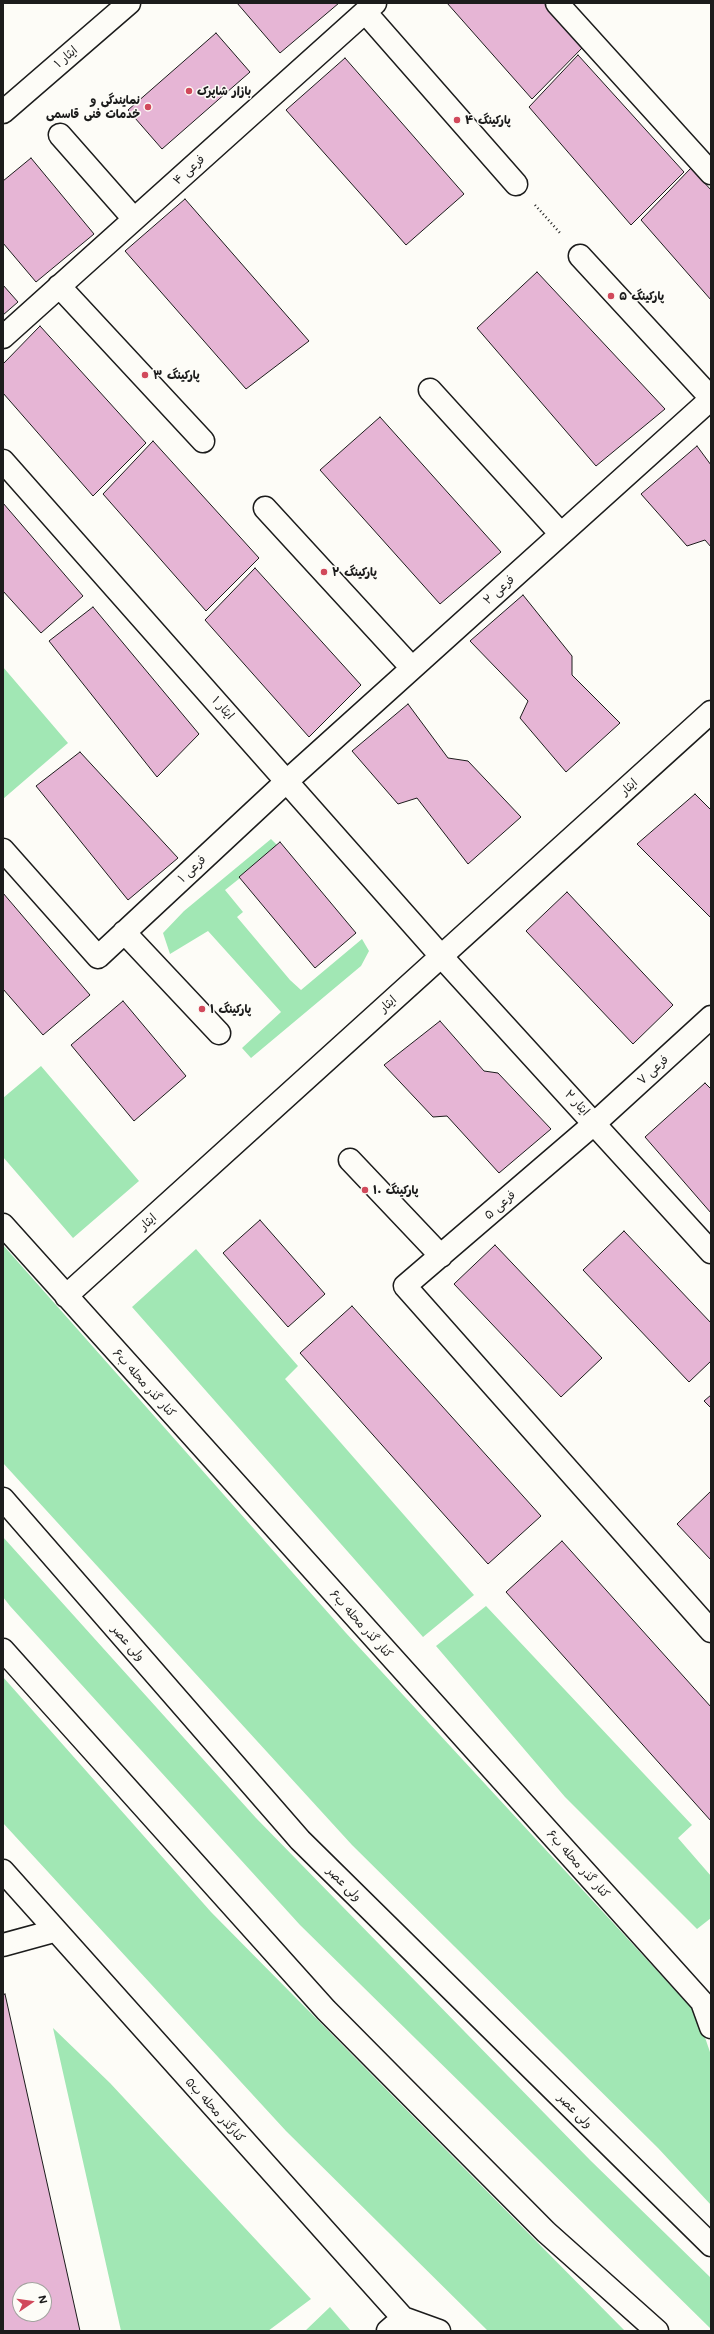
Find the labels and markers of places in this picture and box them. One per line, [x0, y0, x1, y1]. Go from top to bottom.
place label: بازار شاپرک [197, 84, 251, 98]
marker: بازار شاپرک [184, 86, 194, 96]
place label: نمایندگی و خدمات فنی قاسمی [46, 93, 140, 121]
marker: نمایندگی و خدمات فنی قاسمی [143, 102, 153, 112]
place label: پارکینگ ۴ [465, 113, 511, 127]
marker: پارکینگ ۴ [452, 115, 462, 125]
place label: پارکینگ ۵ [619, 289, 664, 303]
marker: پارکینگ ۵ [606, 291, 616, 301]
place label: پارکینگ ۳ [153, 368, 200, 382]
marker: پارکینگ ۳ [140, 370, 150, 380]
place label: پارکینگ ۲ [332, 565, 377, 579]
marker: پارکینگ ۲ [319, 567, 329, 577]
place label: پارکینگ ۱ [210, 1002, 251, 1016]
marker: پارکینگ ۱ [197, 1004, 207, 1014]
place label: پارکینگ ۱۰ [373, 1183, 418, 1197]
marker: پارکینگ ۱۰ [360, 1185, 370, 1195]

